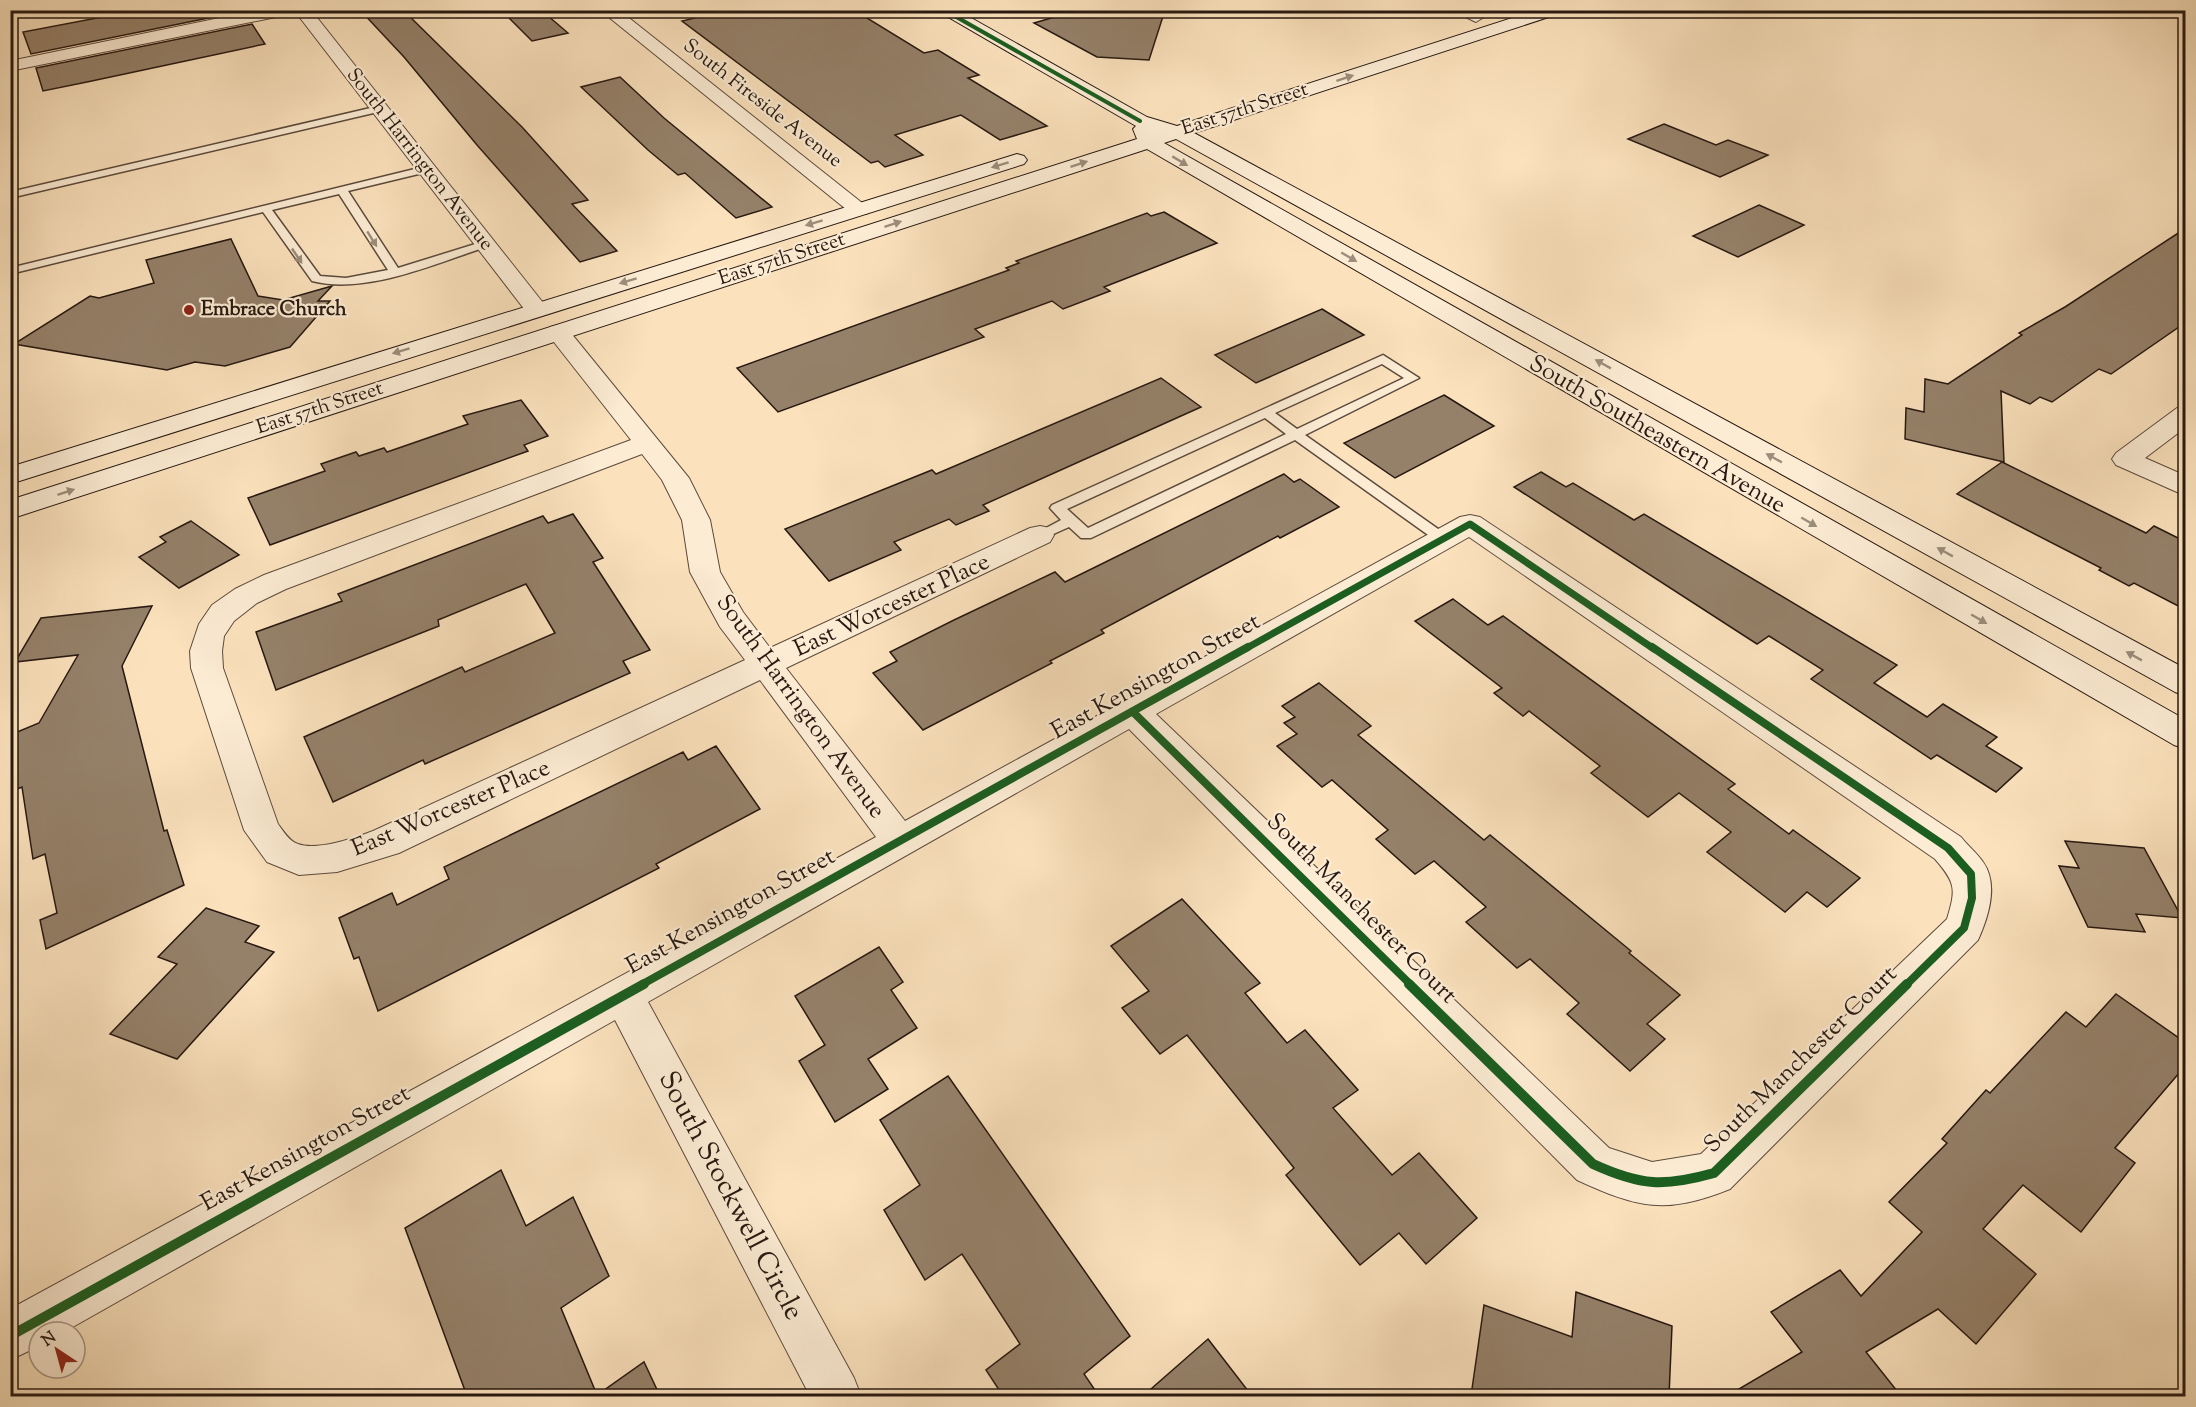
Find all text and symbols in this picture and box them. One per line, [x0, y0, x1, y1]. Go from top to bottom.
street label: South Fireside Avenue [676, 32, 848, 176]
street label: South Harrington Avenue [338, 63, 500, 257]
one-way arrow [1336, 73, 1354, 82]
street label: East 57th Street [1178, 76, 1312, 144]
one-way arrow [1172, 155, 1188, 166]
one-way arrow [1070, 159, 1088, 168]
one-way arrow [991, 161, 1009, 170]
one-way arrow [805, 219, 823, 229]
one-way arrow [884, 219, 902, 228]
street label: East 57th Street [715, 226, 849, 294]
one-way arrow [366, 231, 377, 247]
one-way arrow [291, 247, 303, 263]
one-way arrow [1341, 252, 1357, 263]
one-way arrow [619, 277, 637, 286]
place label: Embrace Church [201, 296, 347, 325]
marker: Embrace Church [182, 303, 196, 317]
one-way arrow [392, 347, 410, 356]
street label: South Southeastern Avenue [1522, 347, 1792, 523]
one-way arrow [1594, 359, 1611, 369]
street label: East 57th Street [253, 375, 387, 443]
one-way arrow [1765, 453, 1782, 463]
one-way arrow [57, 487, 75, 497]
one-way arrow [1801, 517, 1818, 527]
street label: East Worcester Place [788, 546, 996, 666]
one-way arrow [1936, 547, 1953, 557]
street label: South Harrington Avenue [707, 588, 893, 826]
street label: East Kensington Street [1045, 605, 1267, 749]
one-way arrow [1971, 613, 1987, 624]
one-way arrow [2125, 651, 2142, 661]
street label: East Worcester Place [346, 752, 556, 866]
street label: South Manchester Court [1258, 806, 1464, 1012]
street label: East Kensington Street [620, 840, 842, 984]
street label: South Manchester Court [1697, 958, 1905, 1162]
street label: South Stockwell Circle [647, 1064, 813, 1328]
street label: East Kensington Street [195, 1077, 417, 1221]
north arrow [27, 1320, 87, 1380]
text: N [38, 1327, 62, 1353]

